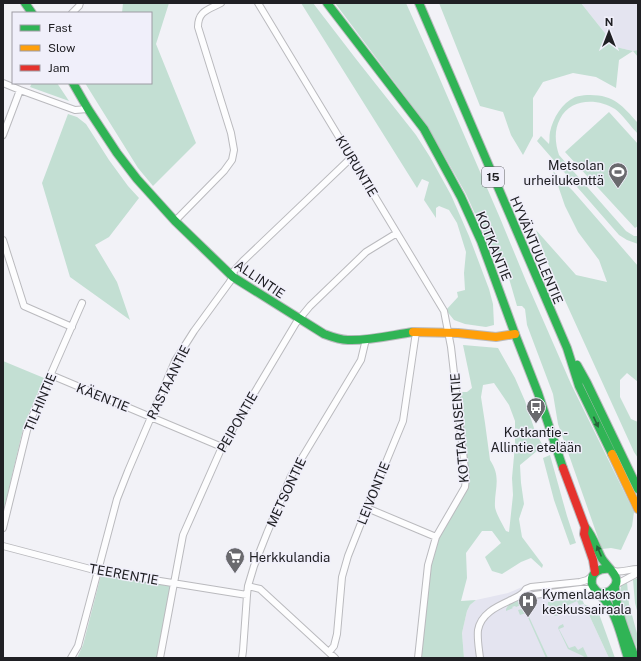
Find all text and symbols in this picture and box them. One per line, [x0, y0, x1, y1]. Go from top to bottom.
legend [12, 12, 152, 84]
north arrow [589, 12, 629, 52]
text: N [605, 16, 613, 28]
text: Fast [48, 21, 73, 35]
text: Slow [48, 41, 76, 55]
text: Jam [48, 61, 70, 75]
street label: KIURUNTIE [332, 133, 381, 199]
place label: Metsolan urheilukenttä [524, 158, 604, 188]
sports icon: Metsolan urheilukenttä [607, 161, 629, 189]
road number: 15 [482, 167, 504, 187]
street label: HYVÄNTUULENTIE [507, 194, 566, 306]
street label: KOTKANTIE [473, 209, 514, 283]
street label: ALLINTIE [232, 257, 288, 302]
street label: RASTAANTIE [144, 343, 193, 422]
street label: TILHINTIE [21, 371, 59, 434]
street label: KOTTARAISENTIE [447, 372, 472, 484]
street label: KÄENTIE [74, 380, 131, 415]
street label: PEIPONTIE [214, 389, 261, 455]
bus stop icon: Kotkantie - Allintie etelään [525, 396, 547, 424]
one-way arrow [593, 416, 599, 427]
place label: Kotkantie - Allintie etelään [491, 425, 581, 455]
street label: METSONTIE [264, 455, 309, 529]
street label: LEIVONTIE [354, 459, 393, 527]
one-way arrow [595, 545, 601, 557]
supermarket icon: Herkkulandia [224, 546, 246, 574]
place label: Herkkulandia [249, 550, 330, 565]
street label: TEERENTIE [88, 561, 160, 588]
place label: Kymenlaakson keskussairaala [542, 587, 632, 617]
hospital icon: Kymenlaakson keskussairaala [517, 590, 539, 618]

